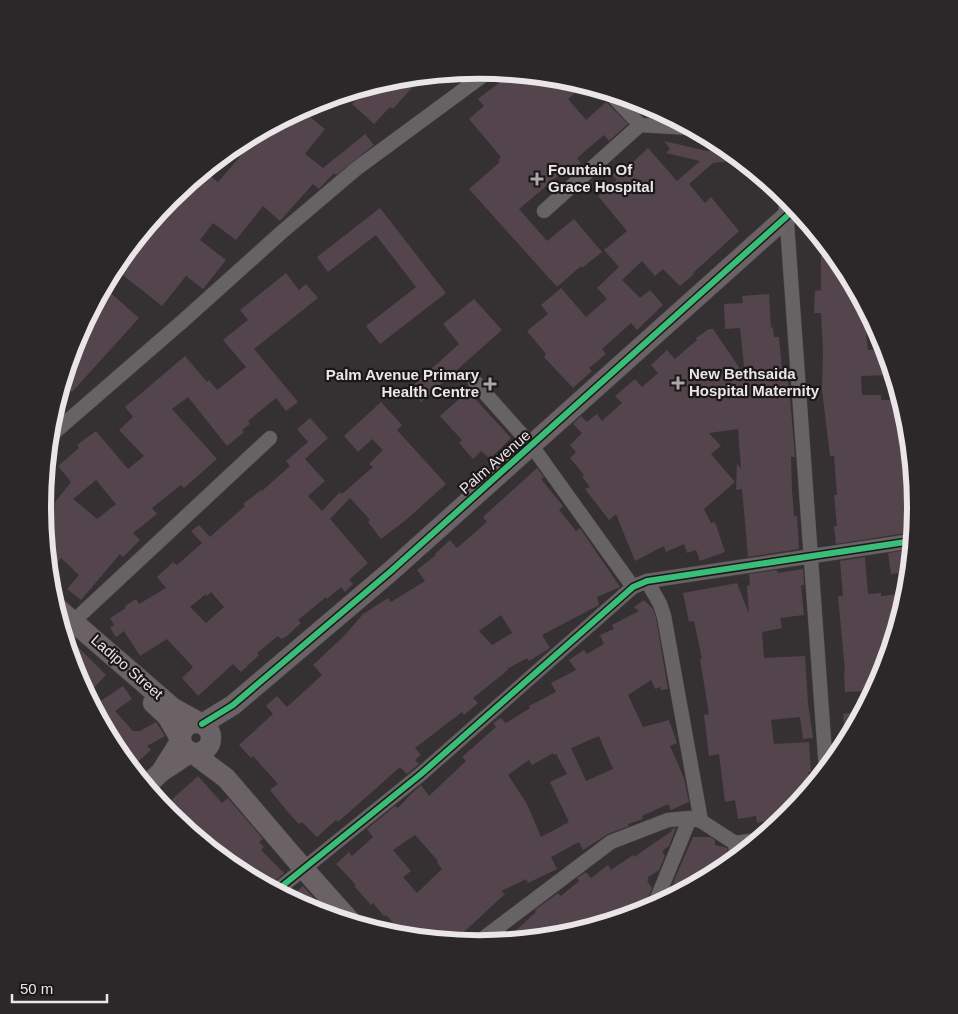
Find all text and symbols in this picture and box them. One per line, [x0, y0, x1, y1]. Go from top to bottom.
place label: Fountain Of Grace Hospital [548, 161, 654, 195]
marker: Fountain Of Grace Hospital [530, 172, 544, 186]
place label: New Bethsaida Hospital Maternity [689, 365, 820, 399]
place label: Palm Avenue Primary Health Centre [326, 366, 480, 400]
marker: New Bethsaida Hospital Maternity [671, 376, 685, 390]
marker: Palm Avenue Primary Health Centre [483, 377, 497, 391]
street label: Palm Avenue [456, 426, 534, 497]
street label: Ladipo Street [88, 631, 167, 703]
scale bar [12, 972, 108, 1004]
text: 50 m [20, 980, 53, 997]

